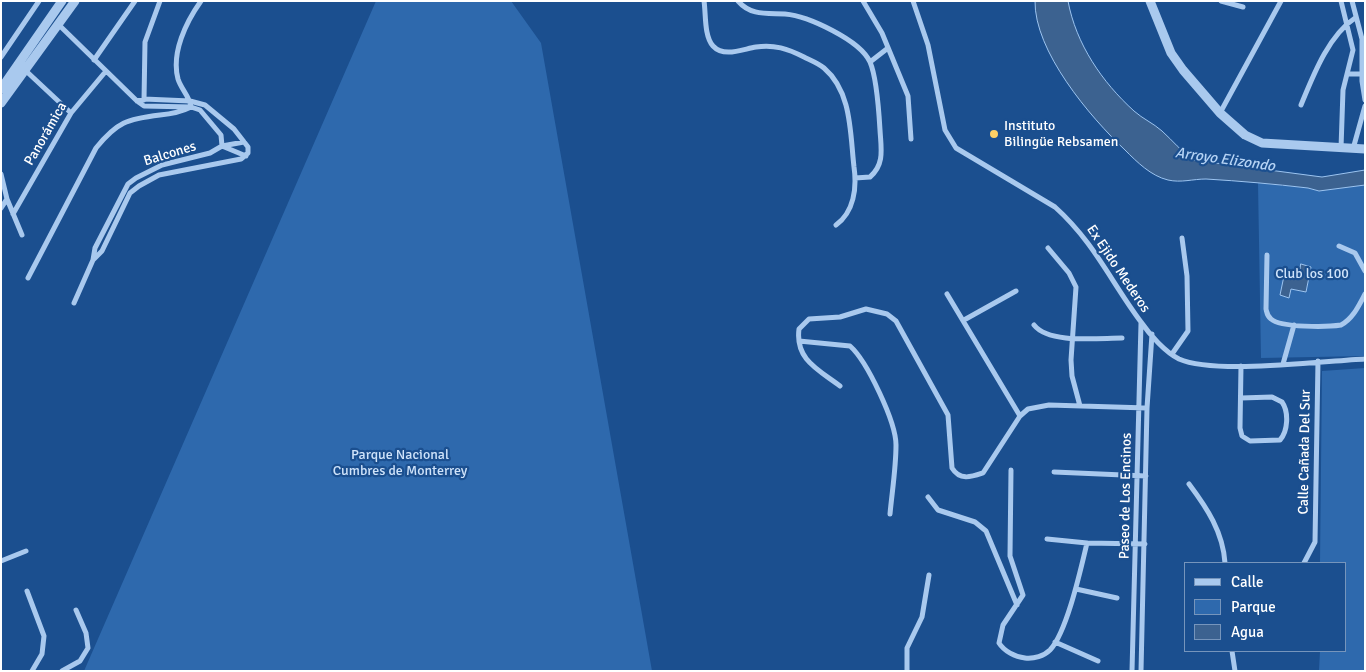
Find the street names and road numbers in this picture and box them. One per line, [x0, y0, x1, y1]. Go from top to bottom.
street label: Panorámica [21, 99, 71, 169]
street label: Balcones [142, 138, 198, 170]
street label: Ex Ejido Mederos [1083, 222, 1153, 316]
street label: Calle Cañada Del Sur [1296, 389, 1314, 515]
street label: Paseo de Los Encinos [1116, 433, 1136, 559]

